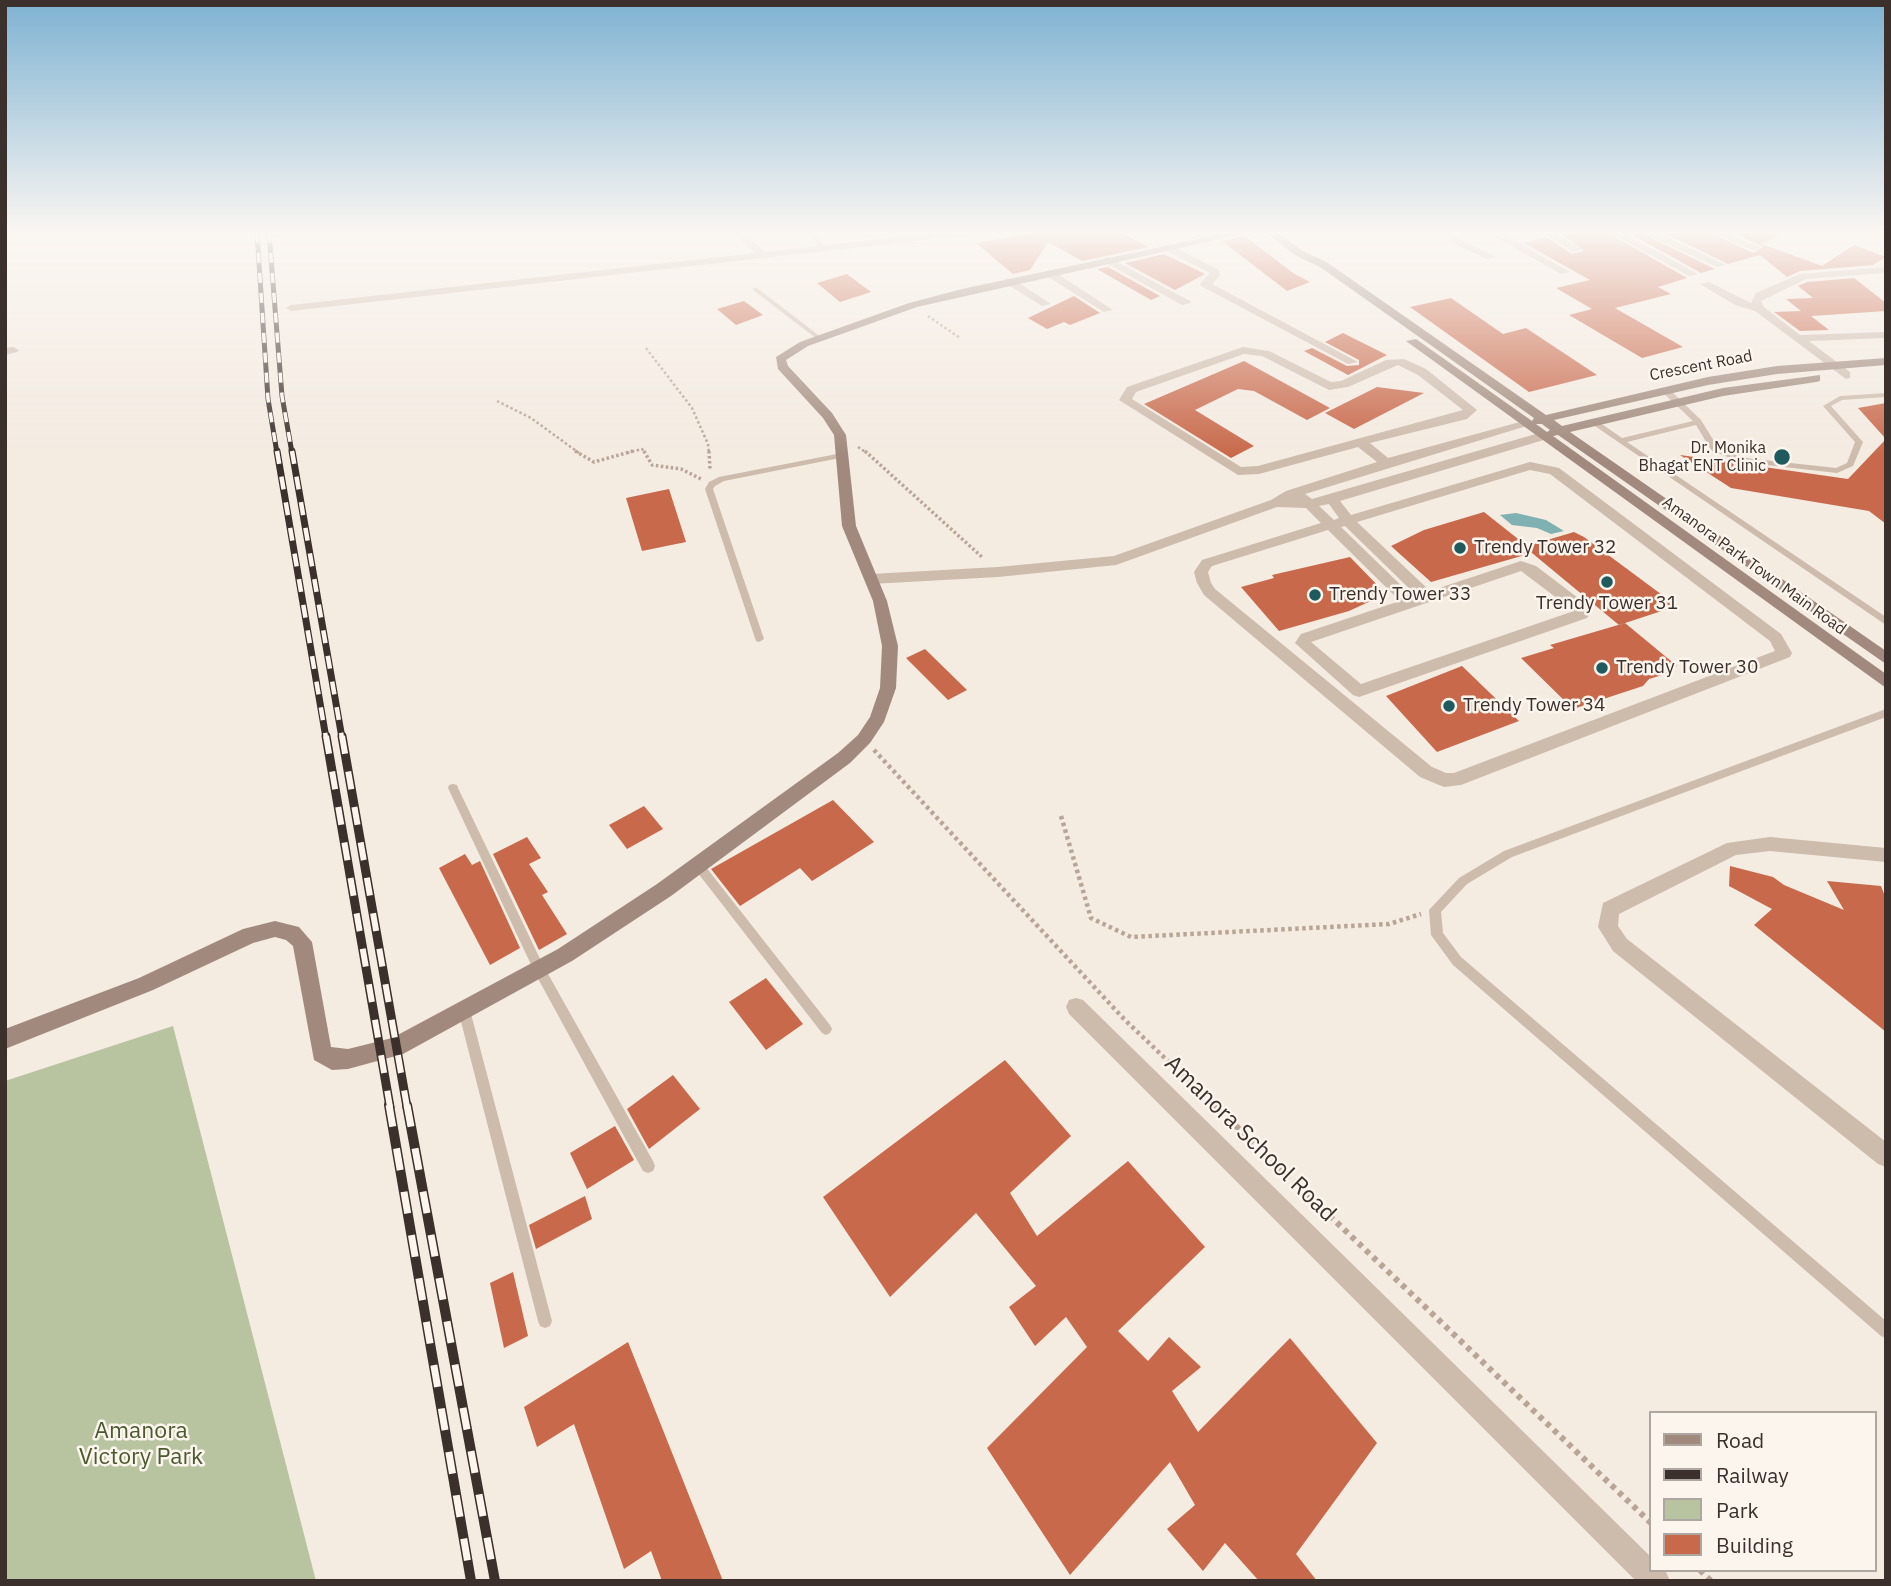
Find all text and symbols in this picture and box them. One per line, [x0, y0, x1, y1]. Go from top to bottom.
street label: Crescent Road [1648, 347, 1754, 385]
place label: Dr. Monika Bhagat ENT Clinic [1639, 438, 1766, 476]
marker: Dr. Monika Bhagat ENT Clinic [1772, 447, 1792, 467]
street label: Amanora Park Town Main Road [1658, 493, 1850, 639]
place label: Trendy Tower 32 [1474, 537, 1616, 559]
marker: Trendy Tower 32 [1452, 540, 1468, 556]
marker: Trendy Tower 31 [1599, 574, 1615, 590]
place label: Trendy Tower 33 [1329, 584, 1471, 606]
marker: Trendy Tower 33 [1307, 587, 1323, 603]
place label: Trendy Tower 31 [1536, 593, 1678, 615]
place label: Trendy Tower 30 [1616, 657, 1758, 679]
marker: Trendy Tower 30 [1594, 660, 1610, 676]
place label: Trendy Tower 34 [1463, 695, 1605, 717]
marker: Trendy Tower 34 [1441, 698, 1457, 714]
street label: Amanora School Road [1159, 1050, 1341, 1228]
legend [1650, 1411, 1877, 1572]
park label: Amanora Victory Park [79, 1417, 203, 1471]
text: Road [1716, 1426, 1764, 1454]
text: Railway [1716, 1461, 1789, 1489]
text: Park [1716, 1496, 1759, 1524]
text: Building [1716, 1531, 1793, 1559]

